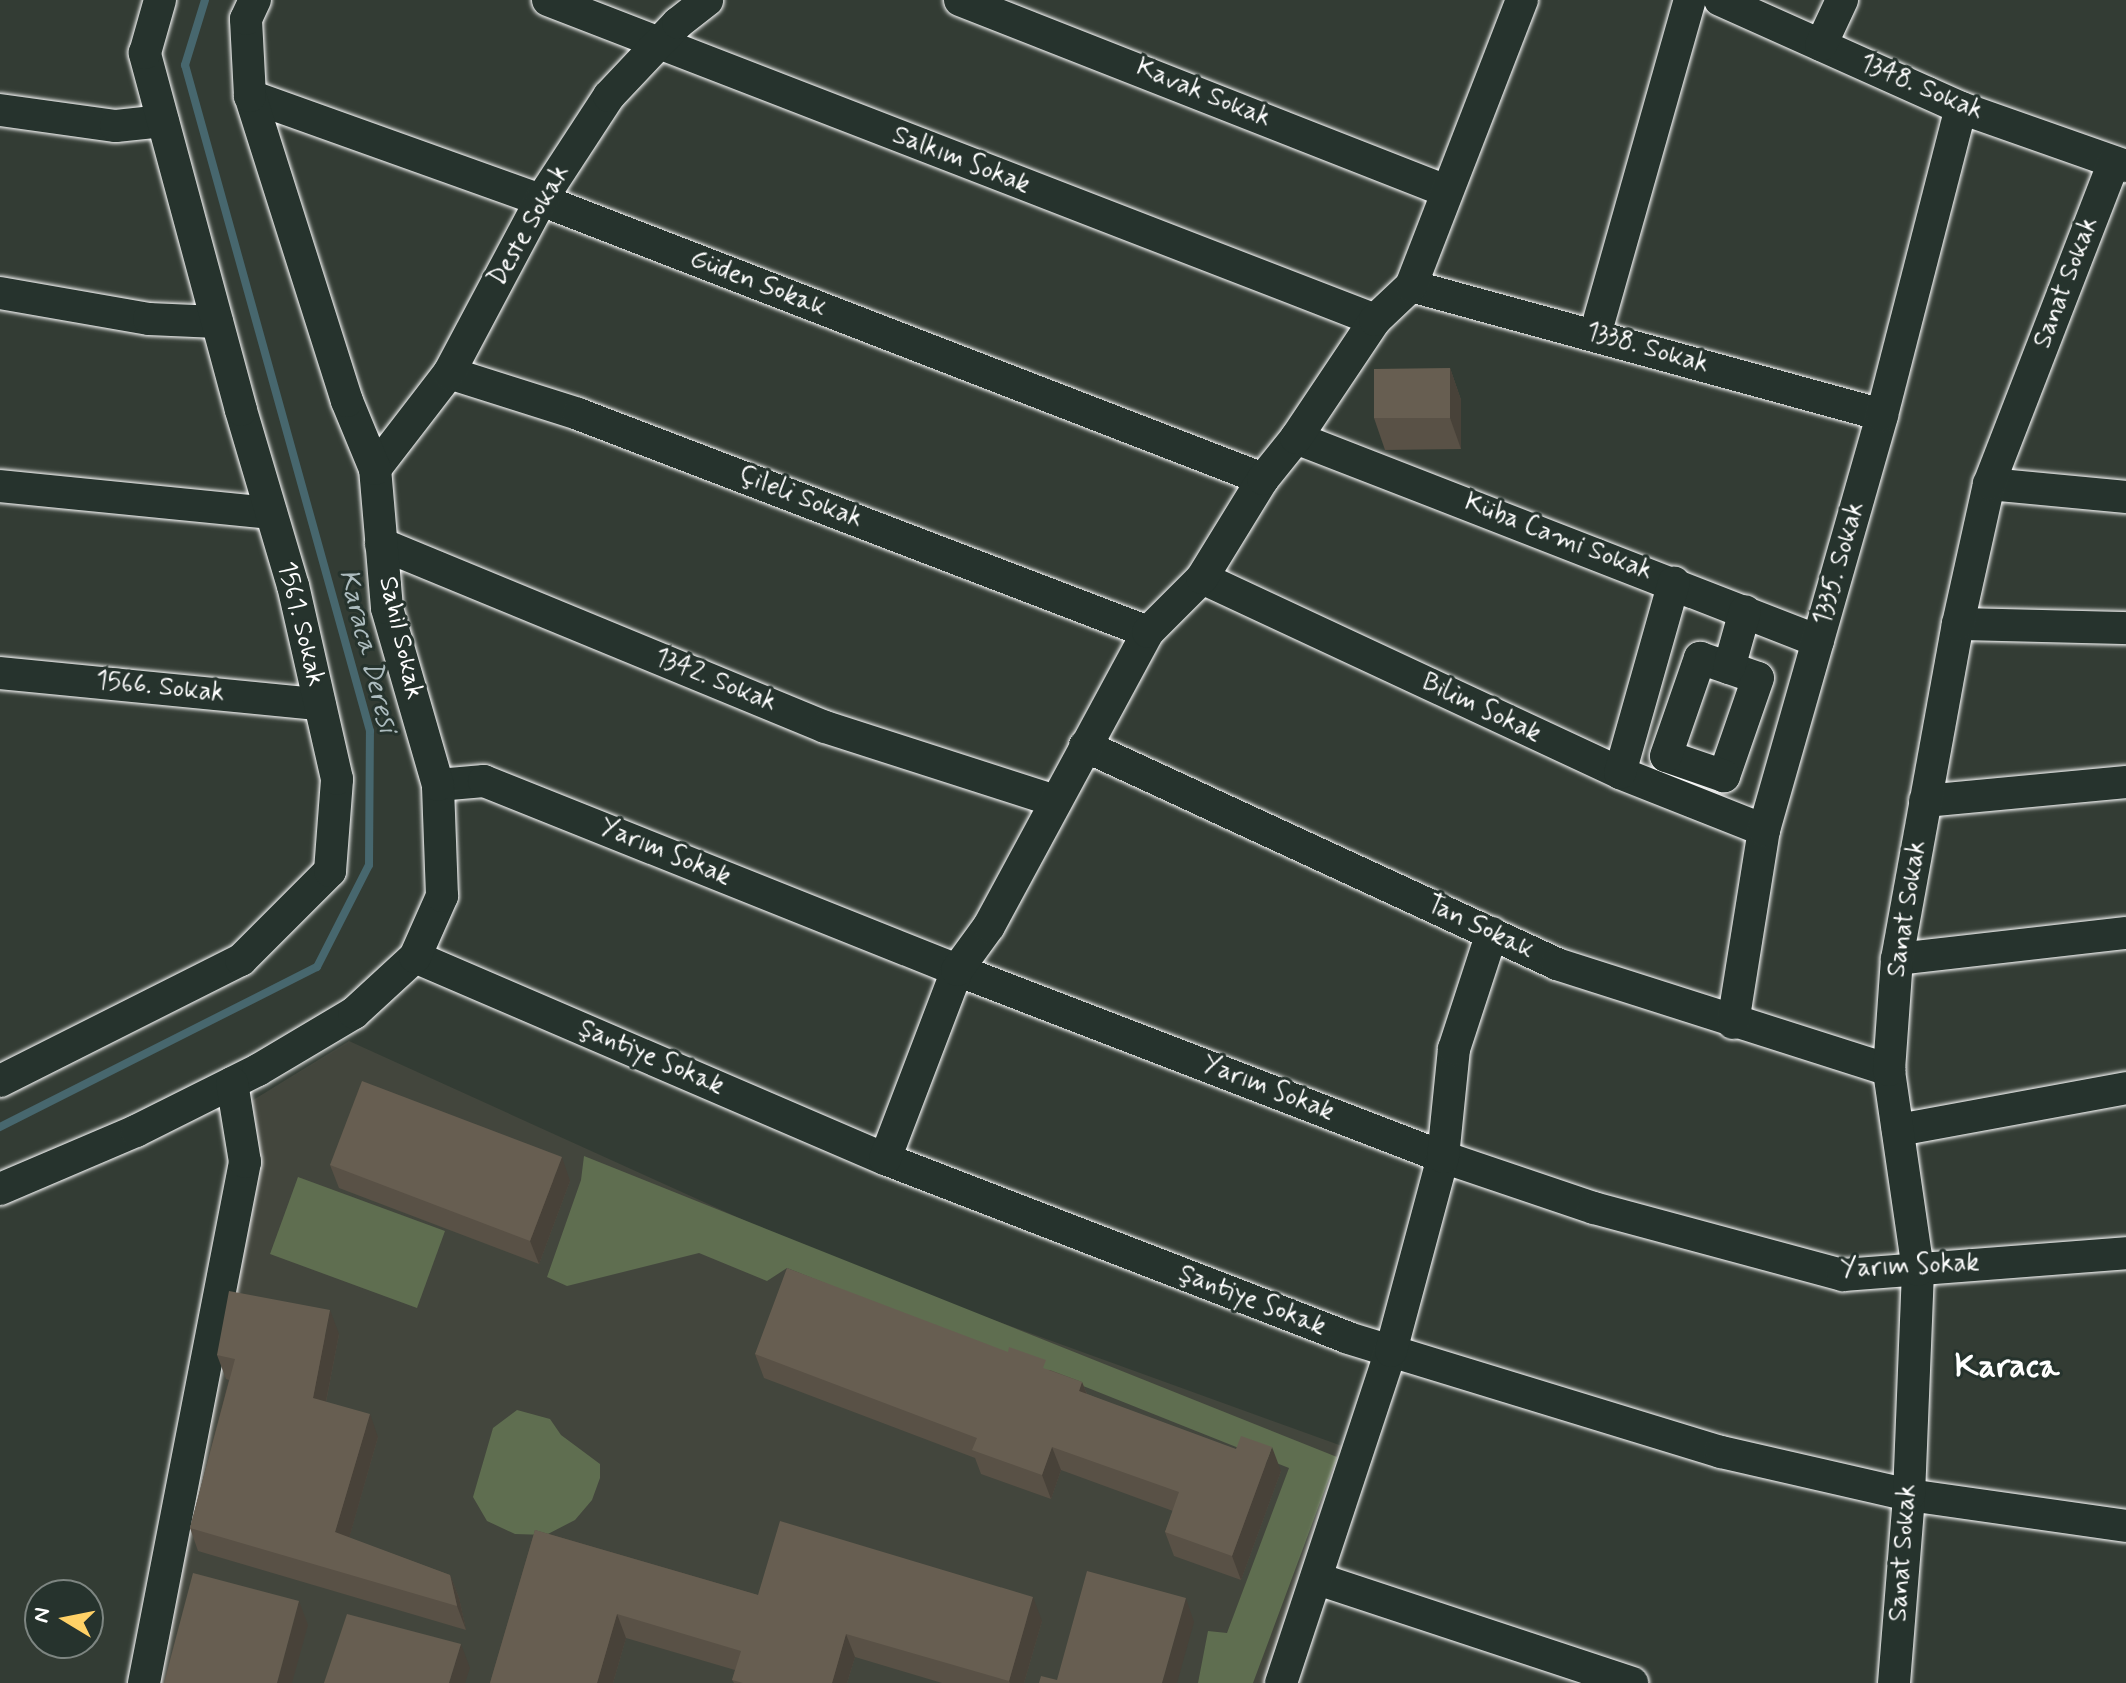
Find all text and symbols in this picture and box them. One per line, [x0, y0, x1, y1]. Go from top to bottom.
street label: 1348. Sokak [1855, 48, 1987, 128]
street label: Kavak Sokak [1131, 53, 1275, 135]
street label: Salkım Sokak [886, 120, 1036, 202]
street label: Deste Sokak [483, 161, 577, 291]
street label: Sanat Sokak [2028, 213, 2106, 353]
street label: Güden Sokak [687, 244, 829, 324]
street label: 1338. Sokak [1582, 317, 1712, 381]
street label: Çileli Sokak [734, 460, 866, 536]
street label: Küba Cami Sokak [1459, 488, 1657, 588]
street label: 1335. Sokak [1807, 499, 1873, 629]
street label: 1561. Sokak [269, 558, 331, 690]
water label: Karaca Deresi [330, 566, 404, 736]
street label: Sahil Sokak [371, 573, 429, 703]
street label: 1342. Sokak [649, 642, 781, 720]
street label: 1566. Sokak [94, 666, 226, 710]
street label: Bilim Sokak [1415, 667, 1547, 751]
street label: Yarım Sokak [594, 812, 736, 894]
street label: Sanat Sokak [1882, 838, 1934, 980]
street label: Tan Sokak [1423, 890, 1537, 966]
street label: Şantiye Sokak [573, 1013, 729, 1103]
street label: Yarım Sokak [1196, 1049, 1340, 1129]
street label: Yarım Sokak [1838, 1248, 1982, 1286]
street label: Şantiye Sokak [1174, 1259, 1330, 1343]
district label: Karaca [1955, 1347, 2059, 1387]
street label: Sanat Sokak [1884, 1483, 1924, 1623]
north arrow [24, 1579, 104, 1659]
text: N [27, 1606, 57, 1625]

